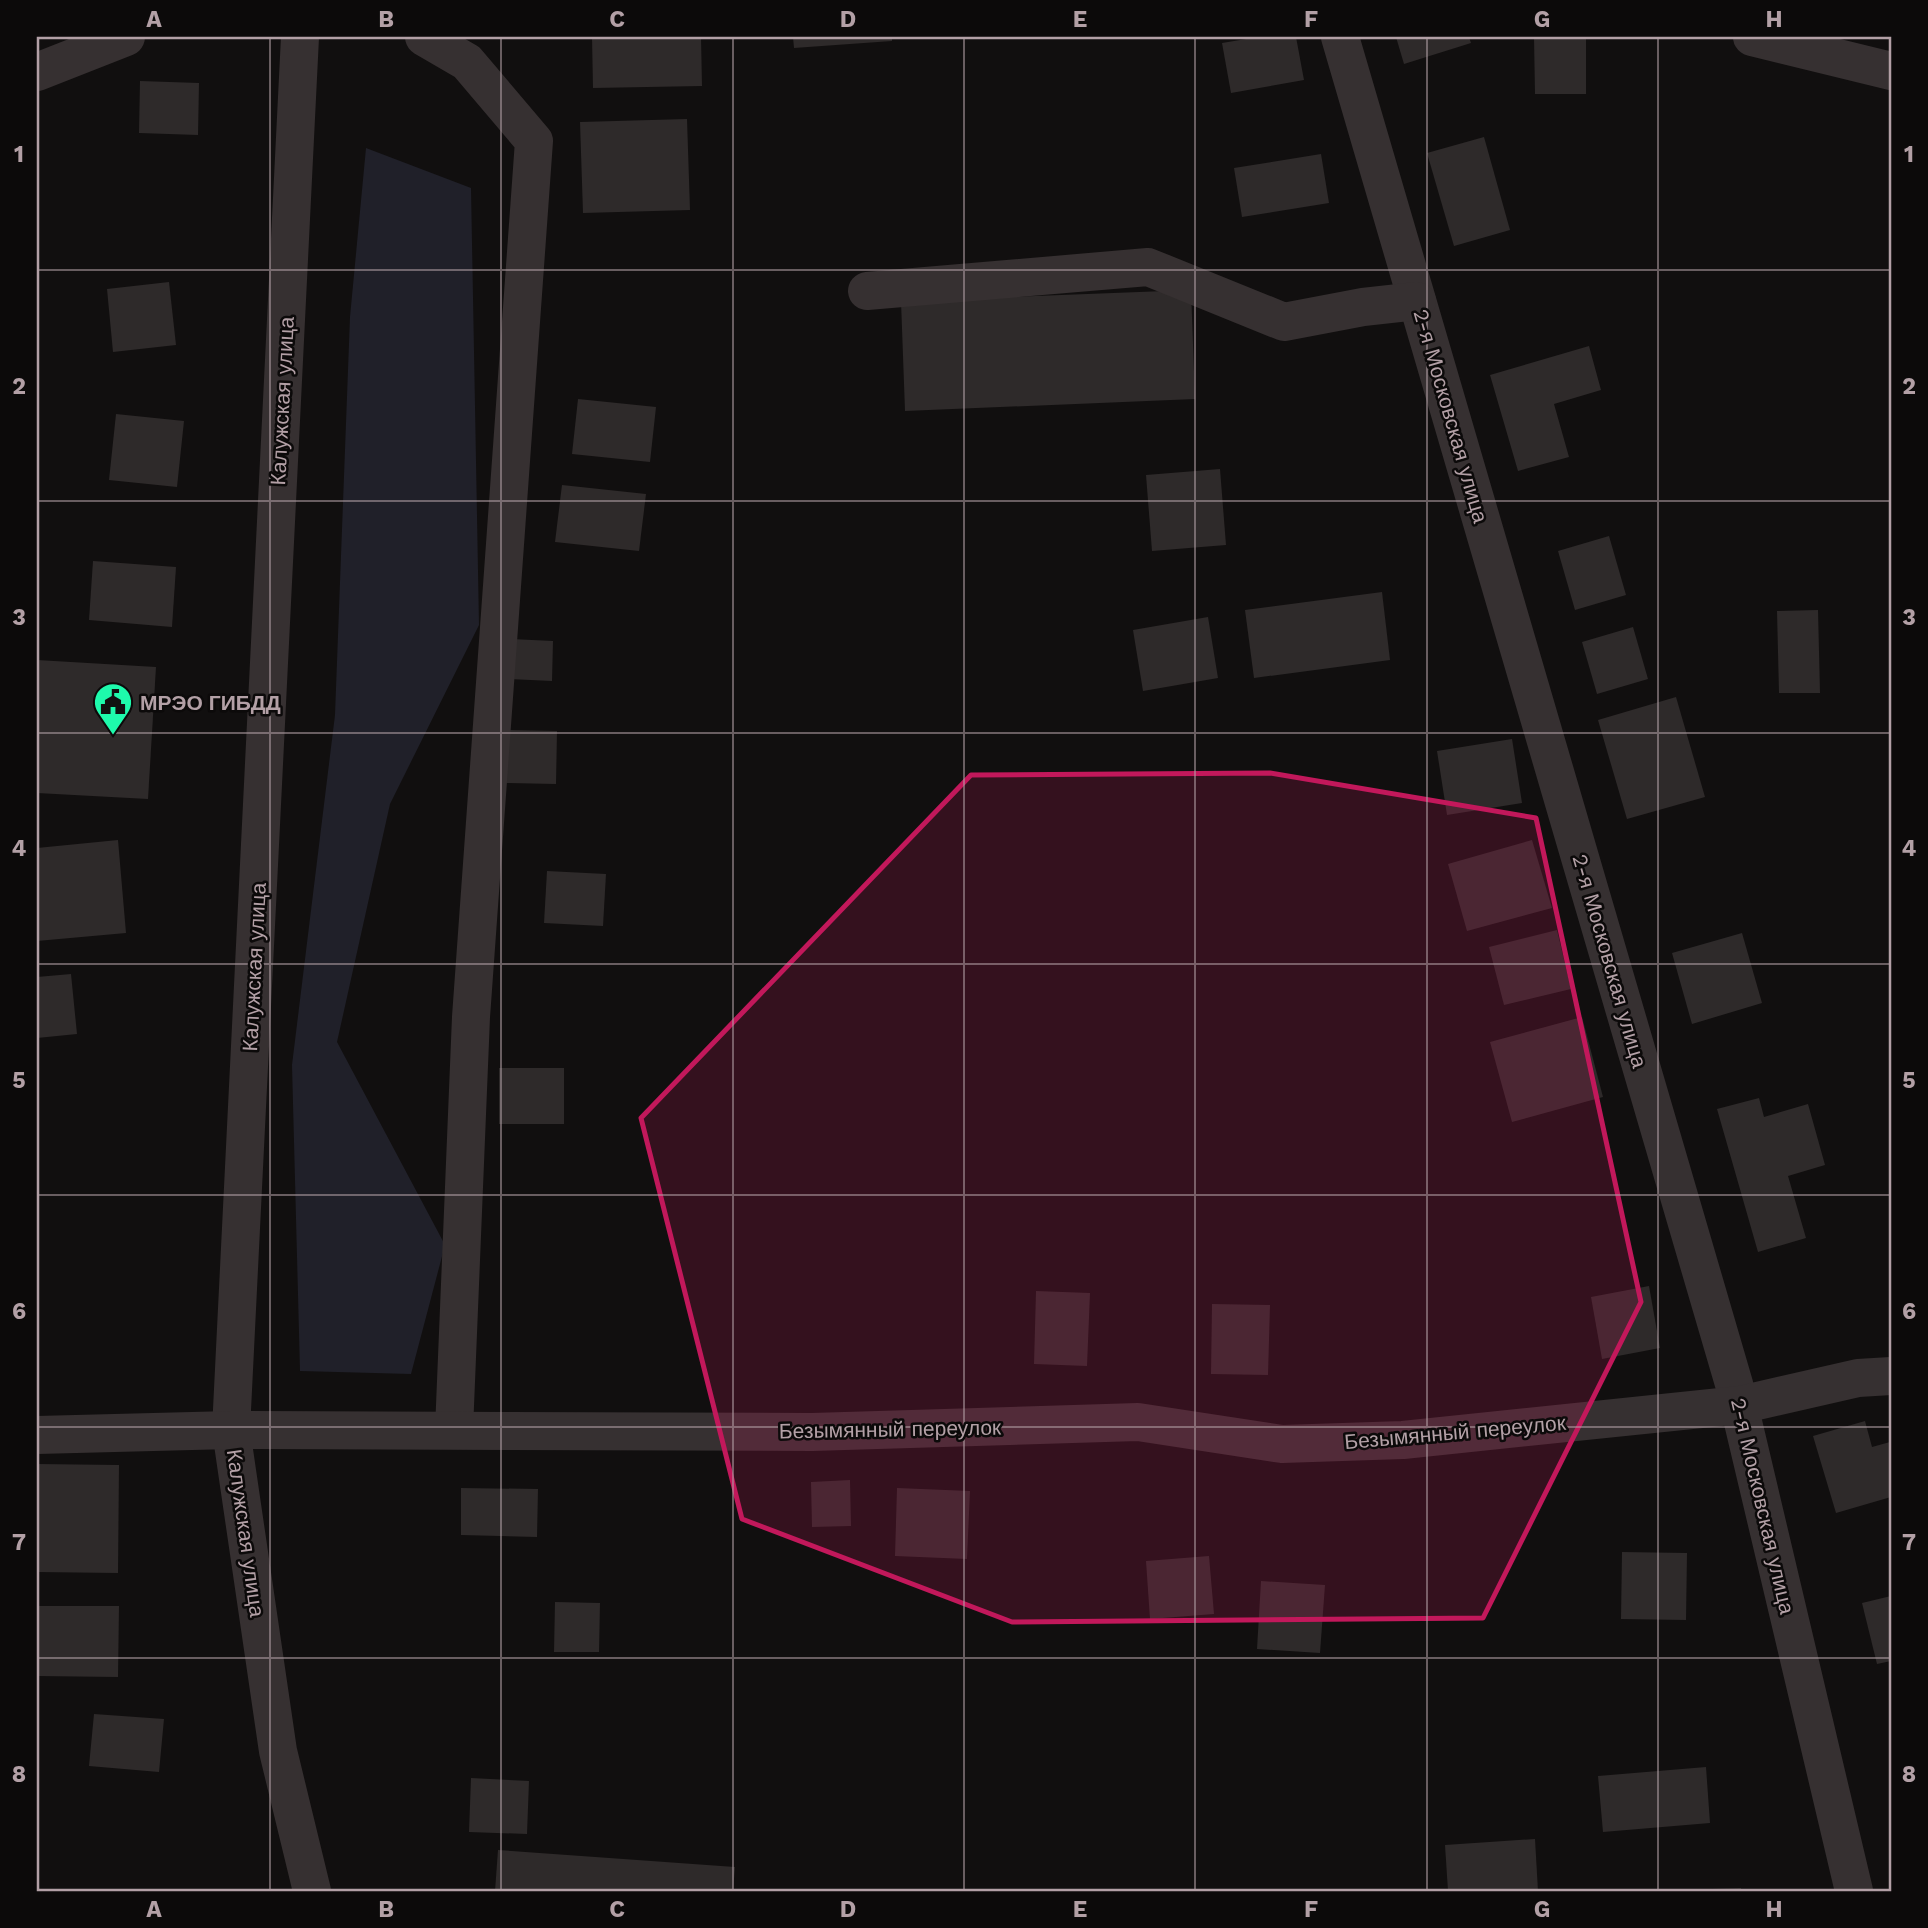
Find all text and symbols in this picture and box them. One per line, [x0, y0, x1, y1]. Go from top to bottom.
text: A [146, 6, 162, 33]
text: B [378, 6, 394, 33]
text: C [609, 6, 625, 33]
text: D [840, 6, 856, 33]
text: E [1073, 6, 1087, 33]
text: F [1304, 6, 1318, 33]
text: G [1534, 6, 1550, 33]
text: H [1765, 6, 1783, 33]
text: 1 [14, 141, 24, 168]
text: 1 [1904, 141, 1914, 168]
street label: 2-я Московская улица [1409, 306, 1494, 526]
street label: Калужская улица [265, 316, 299, 486]
text: 2 [12, 373, 26, 400]
text: 2 [1902, 373, 1916, 400]
text: 3 [12, 604, 26, 631]
text: 3 [1902, 604, 1916, 631]
public building icon: МРЭО ГИБДД [92, 681, 134, 736]
place label: МРЭО ГИБДД [140, 690, 281, 715]
text: 4 [12, 835, 27, 862]
text: 4 [1902, 835, 1917, 862]
street label: 2-я Московская улица [1568, 851, 1653, 1071]
street label: Калужская улица [237, 882, 271, 1052]
text: 5 [12, 1067, 26, 1094]
text: 5 [1902, 1067, 1916, 1094]
text: 6 [12, 1298, 26, 1325]
text: 6 [1902, 1298, 1916, 1325]
street label: 2-я Московская улица [1726, 1395, 1800, 1617]
street label: Безымянный переулок [1343, 1410, 1568, 1454]
street label: Безымянный переулок [779, 1415, 1002, 1443]
street label: Калужская улица [222, 1448, 270, 1619]
text: 7 [12, 1529, 26, 1556]
text: 7 [1902, 1529, 1916, 1556]
text: 8 [12, 1761, 26, 1788]
text: 8 [1902, 1761, 1916, 1788]
text: A [146, 1896, 162, 1923]
text: B [378, 1896, 394, 1923]
text: C [609, 1896, 625, 1923]
text: D [840, 1896, 856, 1923]
text: E [1073, 1896, 1087, 1923]
text: F [1304, 1896, 1318, 1923]
text: G [1534, 1896, 1550, 1923]
text: H [1765, 1896, 1783, 1923]

